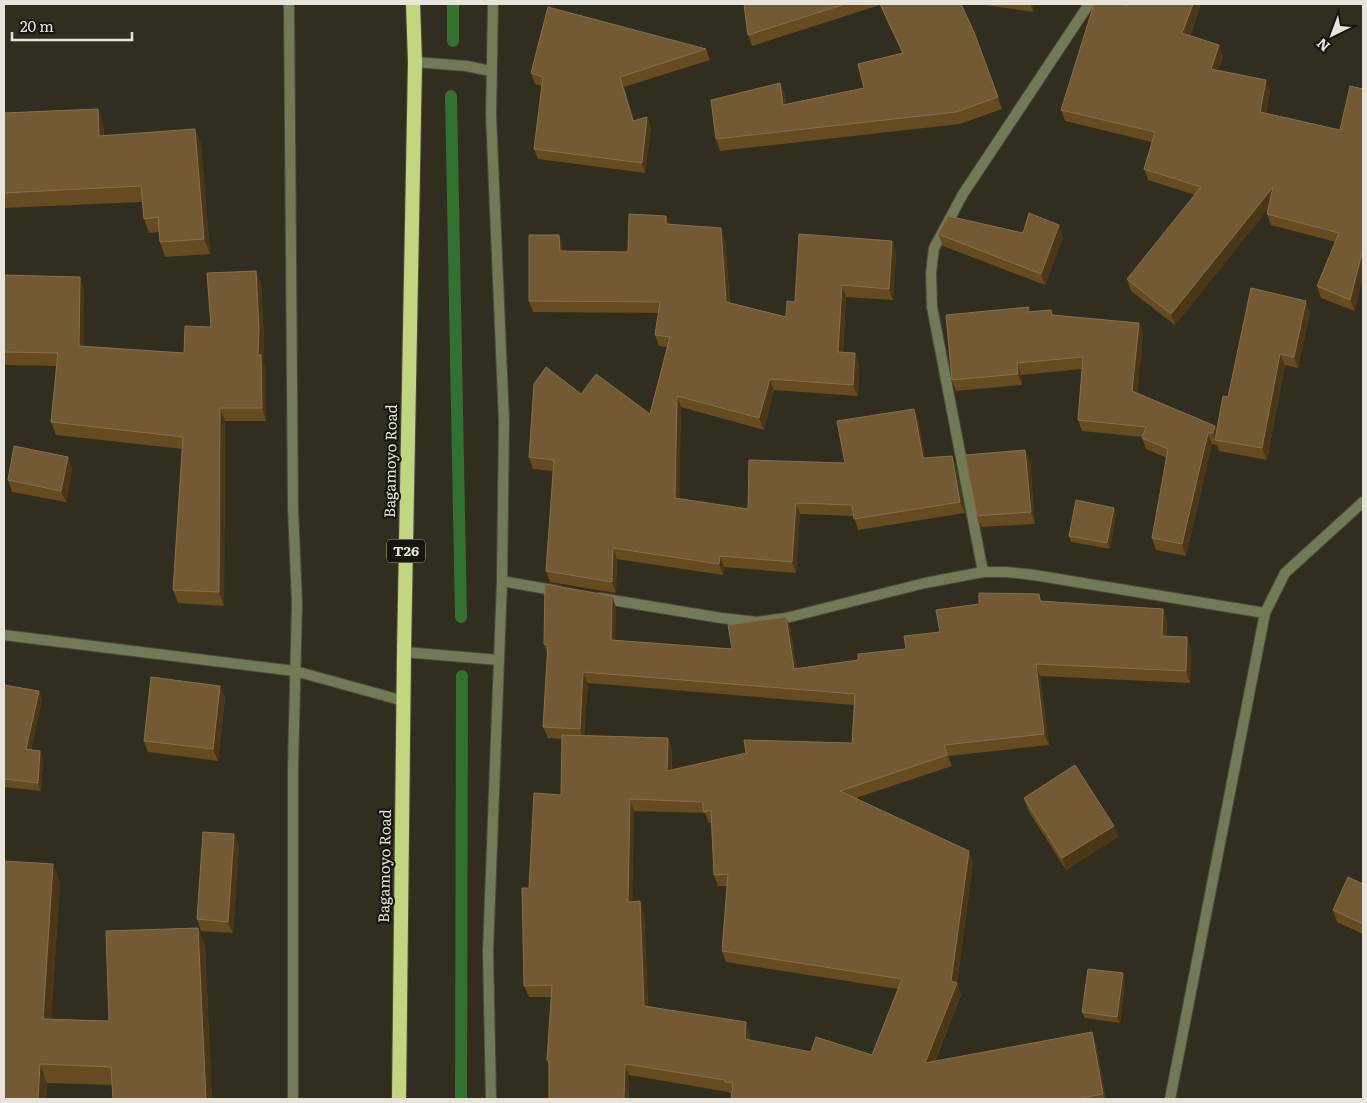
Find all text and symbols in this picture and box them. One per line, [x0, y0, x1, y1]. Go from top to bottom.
scale bar [12, 10, 132, 42]
north arrow [1307, 10, 1357, 60]
text: 20 m [20, 14, 54, 37]
text: N [1311, 34, 1334, 57]
street label: Bagamoyo Road [377, 404, 402, 518]
road number: T26 [387, 540, 425, 562]
street label: Bagamoyo Road [371, 809, 396, 923]

